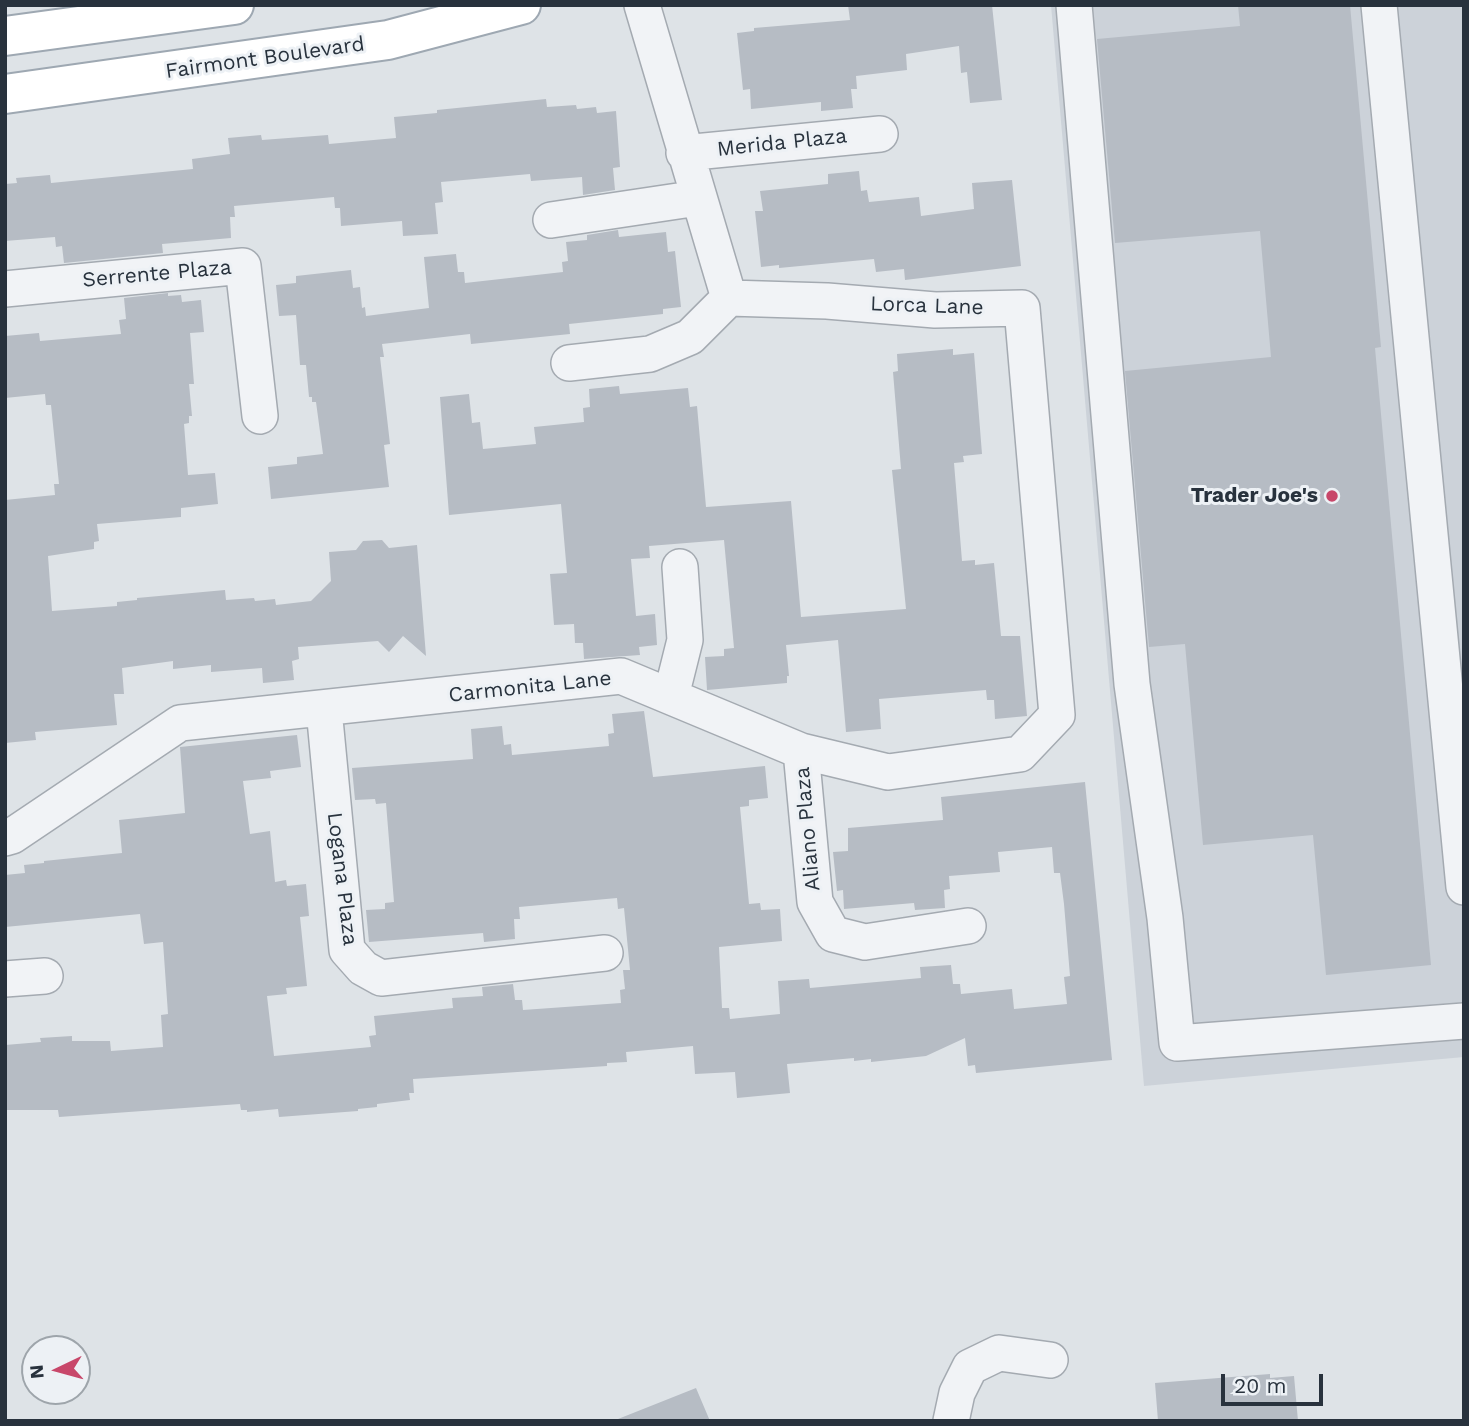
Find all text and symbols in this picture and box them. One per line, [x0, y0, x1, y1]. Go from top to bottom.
street label: Fairmont Boulevard [164, 32, 366, 84]
street label: Merida Plaza [716, 124, 848, 162]
street label: Serrente Plaza [81, 255, 233, 293]
street label: Lorca Lane [870, 291, 984, 321]
place label: Trader Joe's [1191, 483, 1318, 509]
marker: Trader Joe's [1324, 488, 1340, 504]
street label: Carmonita Lane [447, 666, 613, 708]
street label: Aliano Plaza [790, 766, 826, 892]
street label: Logana Plaza [321, 811, 363, 947]
north arrow [21, 1335, 91, 1405]
scale bar [1224, 1360, 1326, 1404]
text: N [25, 1364, 49, 1380]
text: 20 m [1234, 1373, 1286, 1398]

